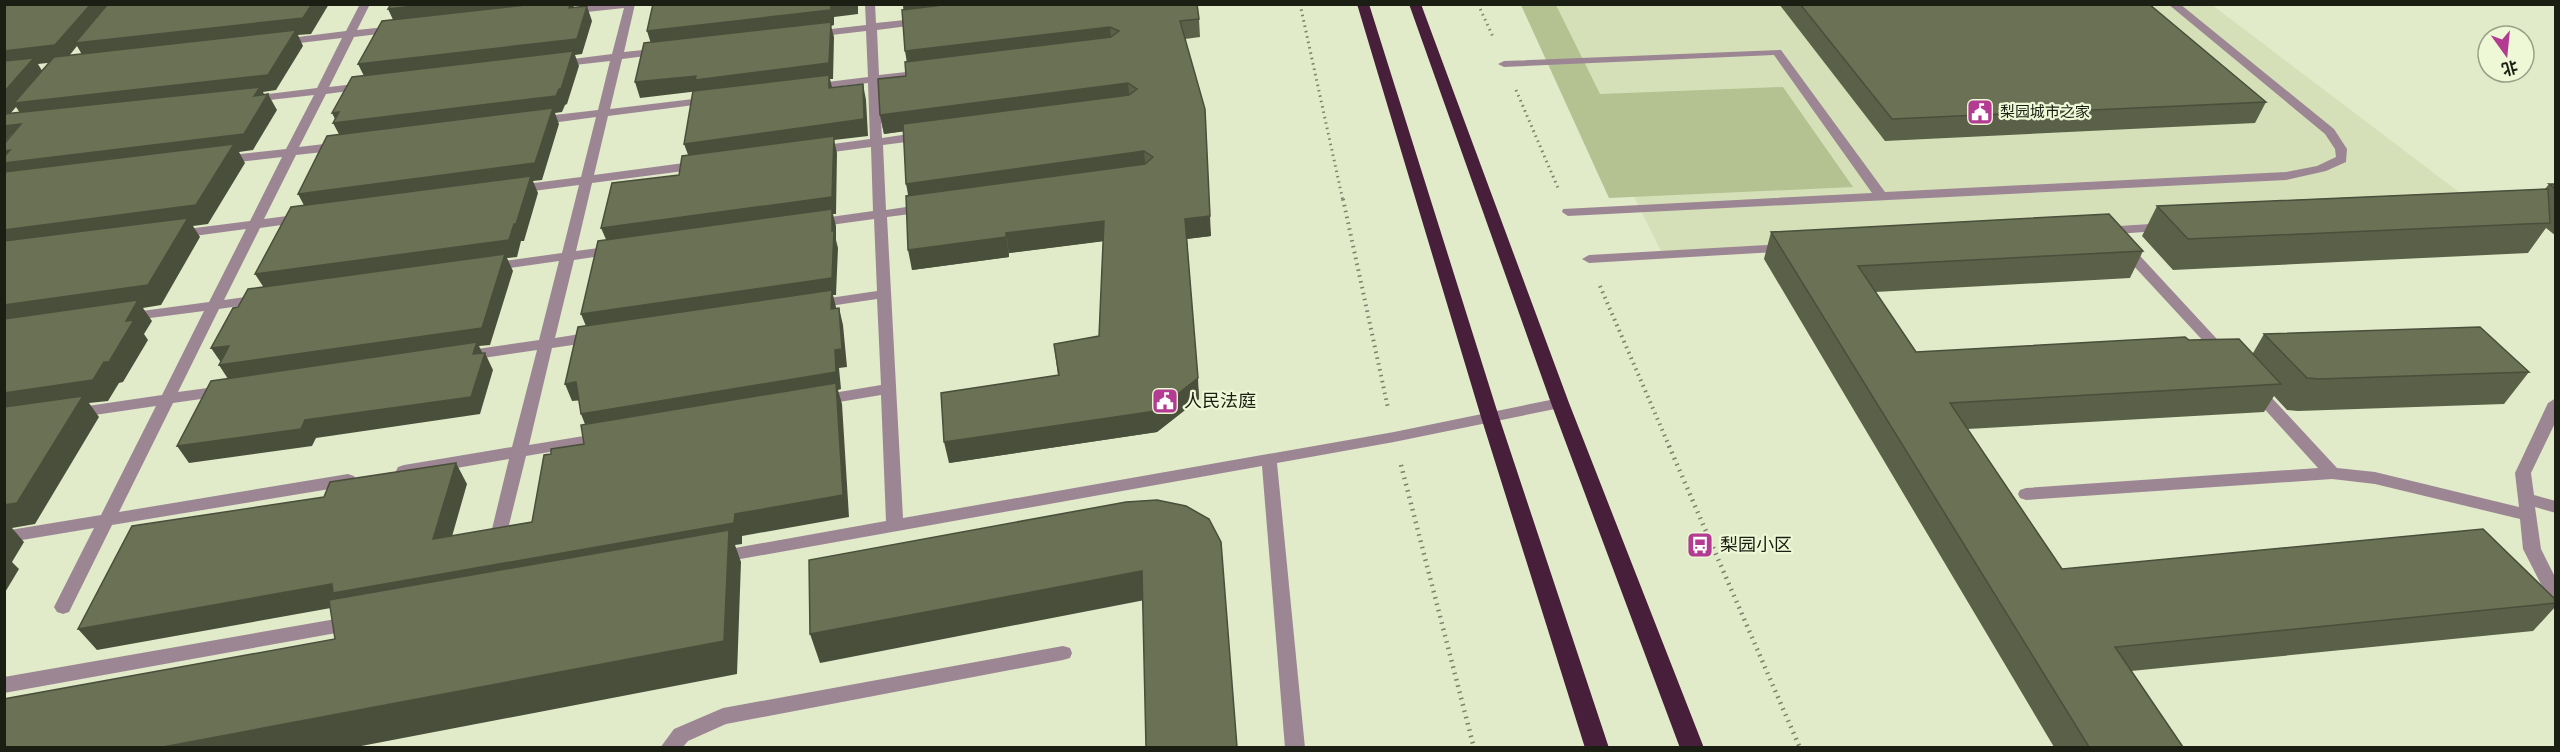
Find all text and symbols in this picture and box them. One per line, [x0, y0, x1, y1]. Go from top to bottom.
north arrow [2476, 24, 2536, 84]
text: 北 [2500, 57, 2520, 79]
public building icon: 梨园城市之家 [1965, 97, 1995, 127]
place label: 梨园城市之家 [2000, 103, 2090, 121]
public building icon: 人民法庭 [1150, 386, 1180, 416]
place label: 人民法庭 [1184, 390, 1256, 412]
bus stop icon: 梨园小区 [1685, 530, 1715, 560]
place label: 梨园小区 [1720, 534, 1792, 556]

